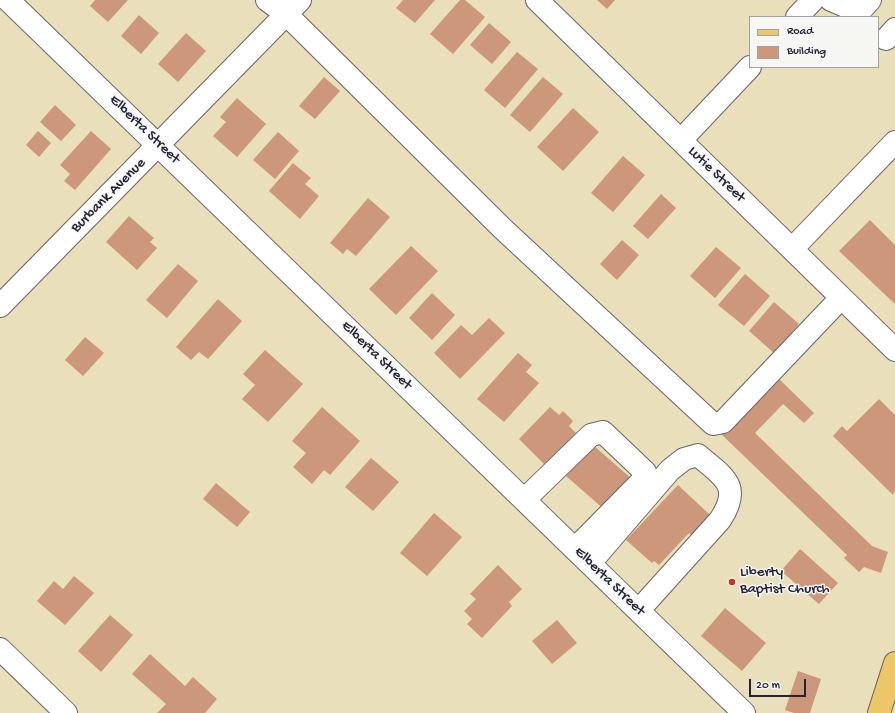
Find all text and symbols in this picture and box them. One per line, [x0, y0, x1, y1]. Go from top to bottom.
legend [749, 16, 879, 68]
text: Road [787, 25, 813, 39]
text: Building [787, 45, 826, 59]
street label: Elberta Street [105, 92, 183, 168]
street label: Lutie Street [683, 143, 749, 207]
street label: Burbank Avenue [68, 155, 150, 237]
street label: Elberta Street [337, 318, 415, 394]
street label: Elberta Street [570, 544, 648, 620]
place label: Liberty Baptist Church [740, 564, 830, 599]
marker: Liberty Baptist Church [727, 577, 737, 587]
scale bar [751, 671, 808, 697]
text: 20 m [756, 679, 780, 693]

